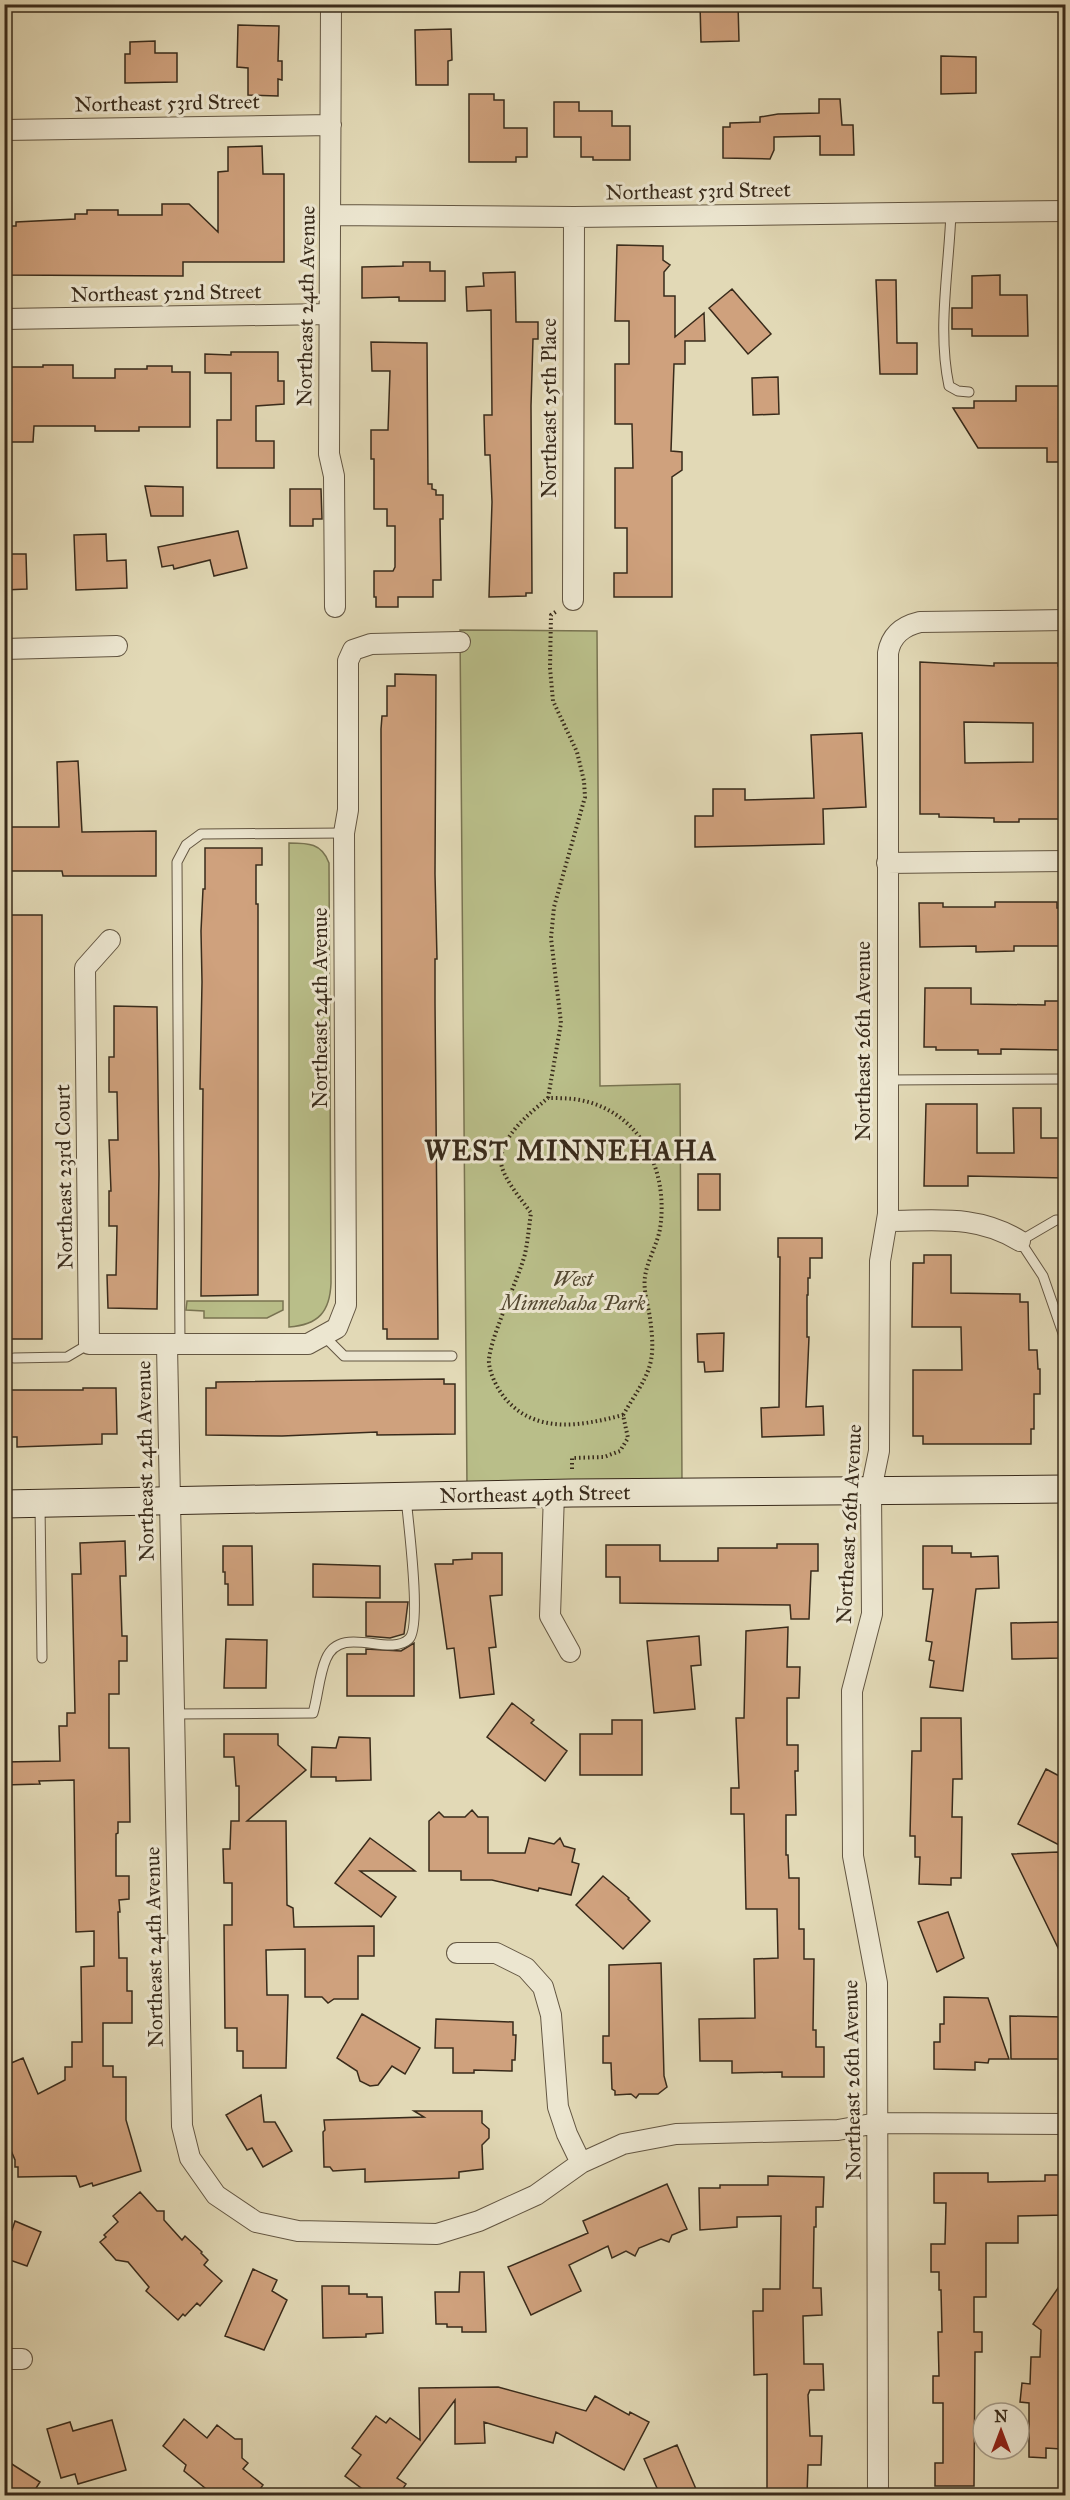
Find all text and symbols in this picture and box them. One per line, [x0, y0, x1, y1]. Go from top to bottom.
street label: Northeast 53rd Street [74, 88, 260, 118]
street label: Northeast 53rd Street [605, 176, 791, 206]
street label: Northeast 24th Avenue [291, 205, 321, 407]
street label: Northeast 52nd Street [70, 278, 262, 308]
street label: Northeast 25th Place [536, 318, 562, 498]
street label: Northeast 24th Avenue [307, 907, 333, 1109]
street label: Northeast 26th Avenue [850, 941, 876, 1141]
street label: Northeast 23rd Court [49, 1084, 79, 1270]
district label: WEST MINNEHAHA [424, 1134, 718, 1167]
park label: West Minnehaha Park [498, 1266, 646, 1316]
street label: Northeast 24th Avenue [130, 1360, 160, 1562]
street label: Northeast 26th Avenue [831, 1423, 867, 1625]
street label: Northeast 49th Street [439, 1479, 631, 1509]
street label: Northeast 24th Avenue [139, 1846, 169, 2048]
street label: Northeast 26th Avenue [837, 1980, 867, 2180]
north arrow [971, 2401, 1031, 2461]
text: N [994, 2407, 1008, 2426]

